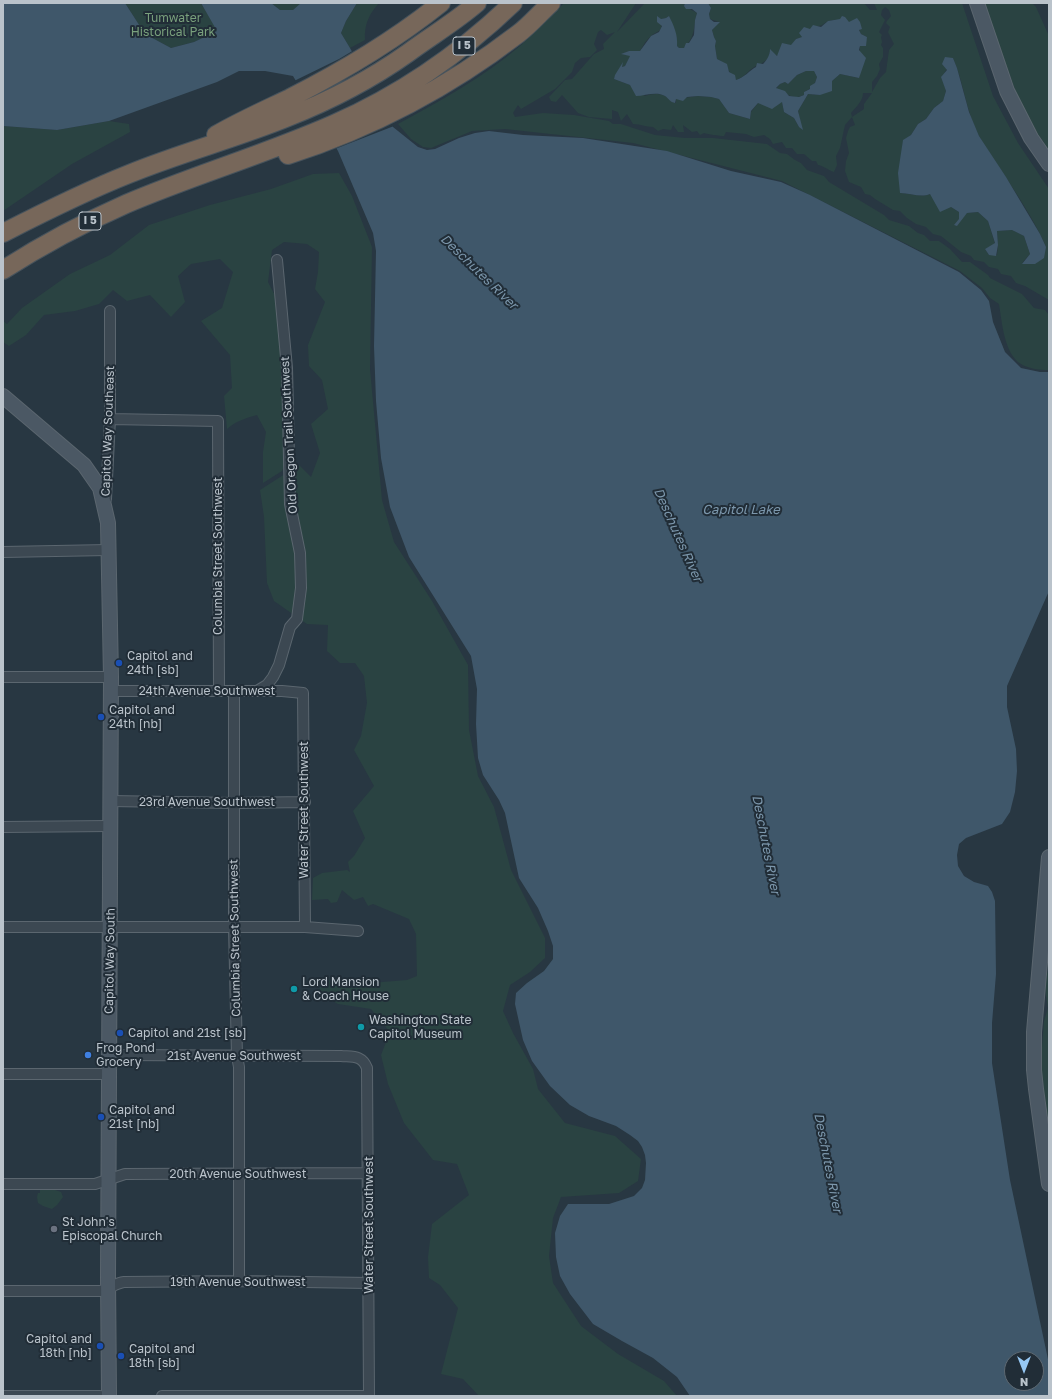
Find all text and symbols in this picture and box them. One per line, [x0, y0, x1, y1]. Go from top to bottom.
park label: Tumwater Historical Park [131, 11, 215, 39]
road number: I 5 [453, 37, 475, 55]
road number: I 5 [79, 212, 101, 230]
water label: Deschutes River [437, 231, 521, 313]
street label: Old Oregon Trail Southwest [278, 356, 300, 514]
street label: Capitol Way Southeast [99, 365, 117, 497]
street label: Columbia Street Southwest [211, 477, 225, 635]
water label: Deschutes River [650, 486, 706, 584]
water label: Capitol Lake [702, 502, 780, 518]
place label: Capitol and 24th [sb] [127, 649, 193, 677]
marker: Capitol and 24th [sb] [114, 658, 124, 668]
street label: 24th Avenue Southwest [139, 684, 275, 698]
place label: Capitol and 24th [nb] [109, 703, 175, 731]
marker: Capitol and 24th [nb] [96, 712, 106, 722]
street label: Water Street Southwest [297, 741, 311, 879]
water label: Deschutes River [749, 794, 783, 896]
street label: 23rd Avenue Southwest [139, 795, 275, 809]
street label: Columbia Street Southwest [226, 859, 244, 1017]
street label: Capitol Way South [102, 908, 118, 1014]
place label: Lord Mansion & Coach House [302, 975, 389, 1003]
marker: Lord Mansion & Coach House [289, 984, 299, 994]
place label: Washington State Capitol Museum [369, 1013, 472, 1041]
marker: Washington State Capitol Museum [356, 1022, 366, 1032]
place label: Capitol and 21st [sb] [128, 1026, 247, 1040]
marker: Capitol and 21st [sb] [115, 1028, 125, 1038]
place label: Frog Pond Grocery [96, 1041, 155, 1069]
street label: 21st Avenue Southwest [167, 1049, 301, 1063]
marker: Frog Pond Grocery [83, 1050, 93, 1060]
place label: Capitol and 21st [nb] [109, 1103, 175, 1131]
marker: Capitol and 21st [nb] [96, 1112, 106, 1122]
water label: Deschutes River [811, 1112, 845, 1214]
street label: Water Street Southwest [362, 1156, 376, 1294]
street label: 20th Avenue Southwest [170, 1167, 306, 1181]
place label: St John's Episcopal Church [62, 1215, 162, 1243]
marker: St John's Episcopal Church [49, 1224, 59, 1234]
street label: 19th Avenue Southwest [170, 1275, 306, 1289]
place label: Capitol and 18th [nb] [26, 1332, 92, 1360]
marker: Capitol and 18th [nb] [95, 1341, 105, 1351]
place label: Capitol and 18th [sb] [129, 1342, 195, 1370]
marker: Capitol and 18th [sb] [116, 1351, 126, 1361]
north arrow [1004, 1351, 1044, 1391]
text: N [1020, 1376, 1028, 1389]

